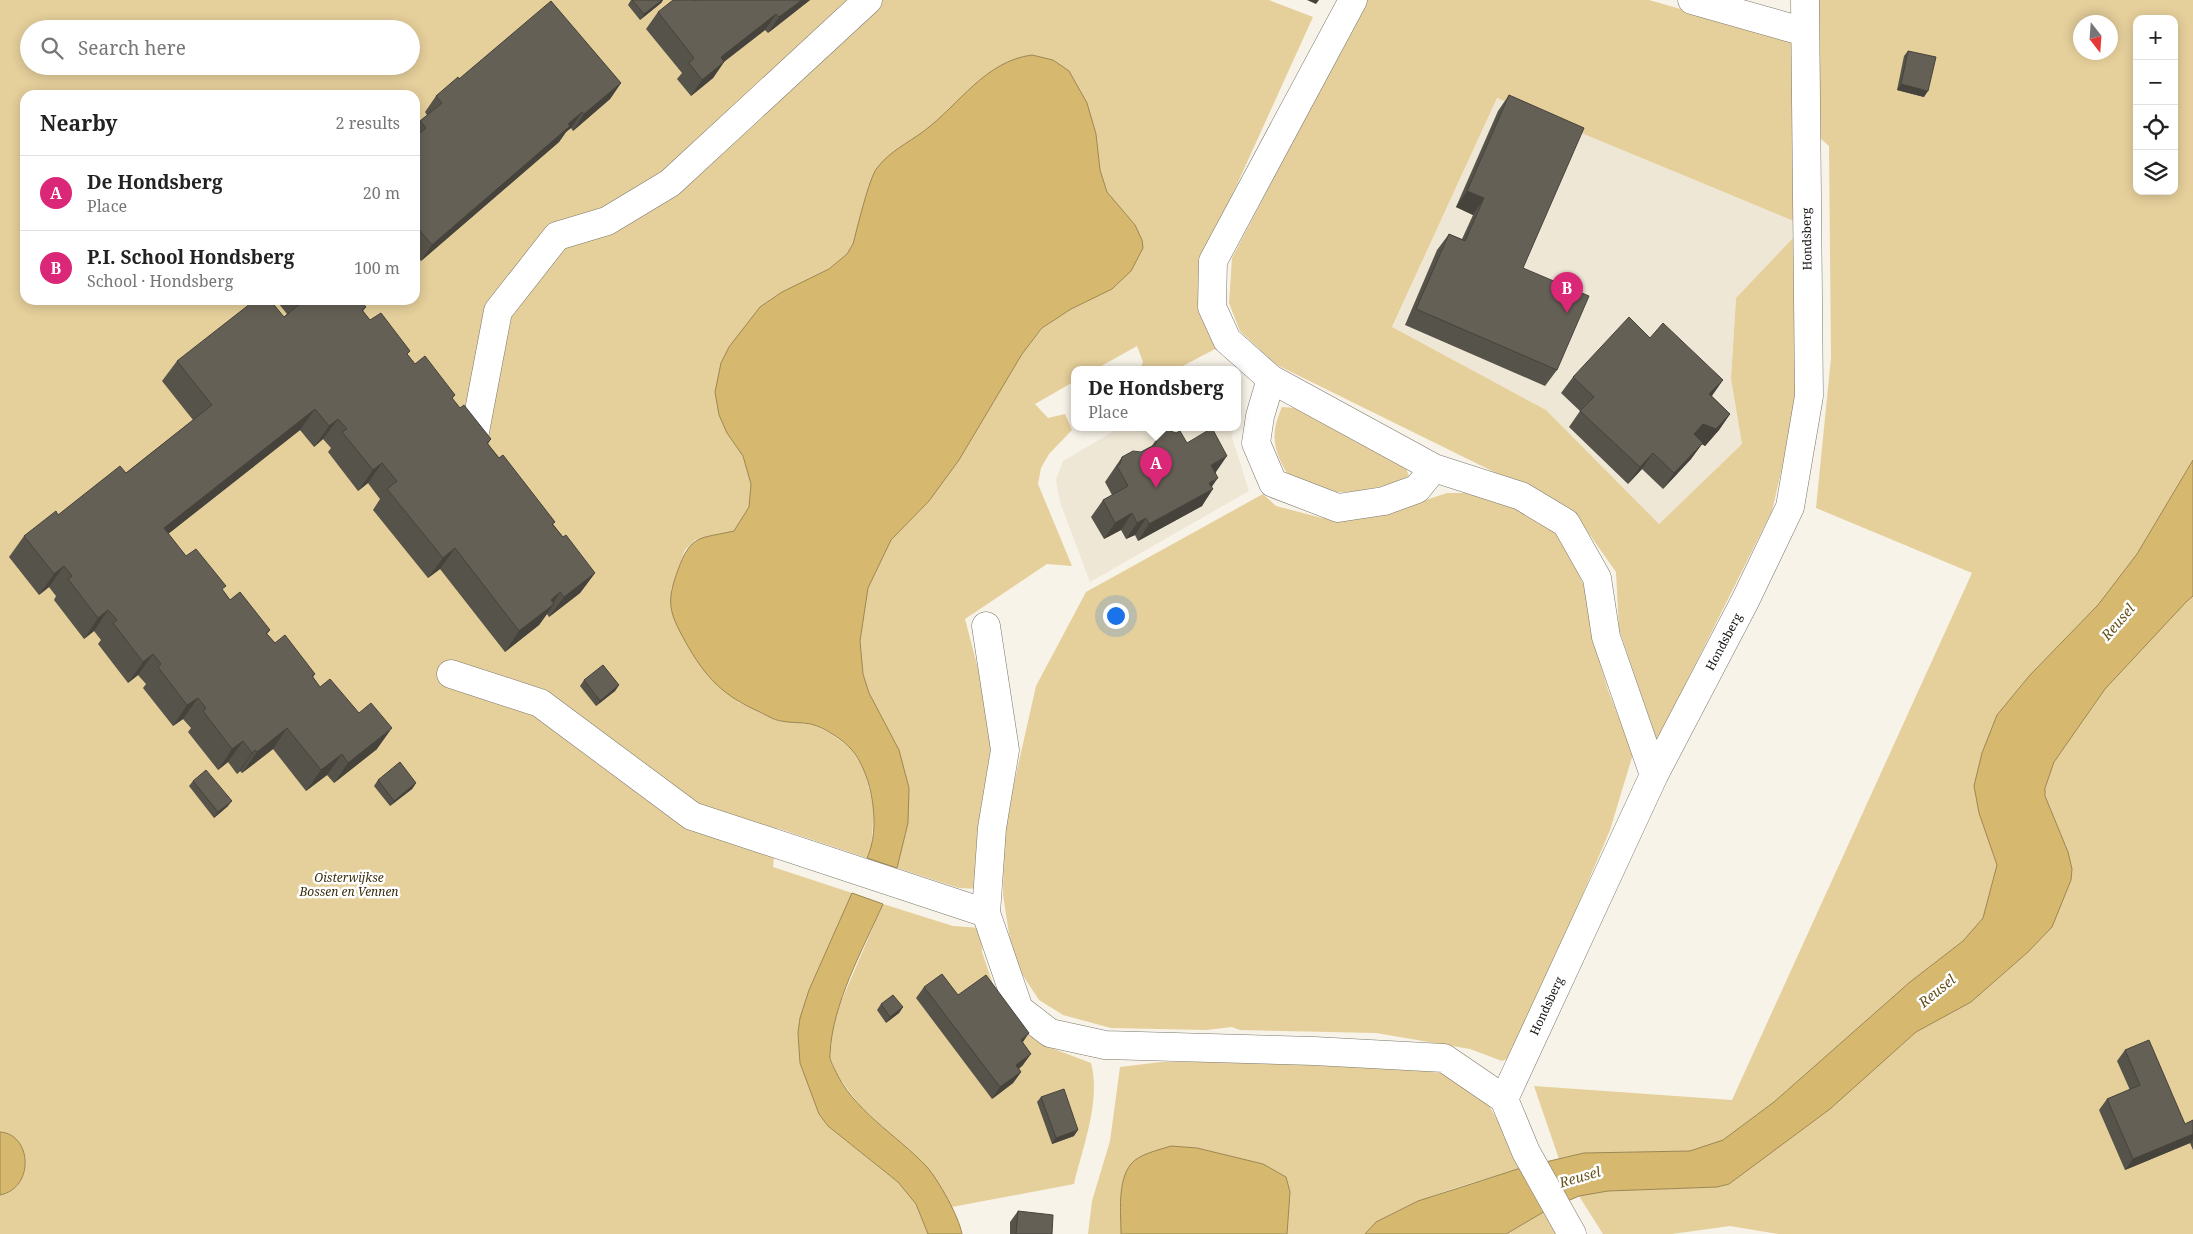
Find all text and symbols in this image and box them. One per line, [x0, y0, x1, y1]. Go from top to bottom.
north arrow [2073, 15, 2118, 60]
map controls [2133, 15, 2178, 195]
button: + [2133, 15, 2178, 60]
search box [20, 20, 420, 75]
icon: search [38, 34, 66, 62]
text: Search here [78, 35, 186, 61]
button: − [2133, 60, 2178, 105]
button: locate [2133, 105, 2178, 150]
text: Nearby [40, 109, 118, 137]
text: 2 results [336, 112, 400, 134]
button: layers [2133, 150, 2178, 195]
text: De Hondsberg [87, 169, 223, 195]
text: A [50, 182, 62, 204]
text: 20 m [363, 182, 400, 204]
text: Place [87, 195, 127, 217]
street label: Hondsberg [1797, 207, 1816, 271]
text: P.I. School Hondsberg [87, 244, 294, 270]
text: B [51, 257, 61, 279]
text: 100 m [354, 257, 400, 279]
text: School · Hondsberg [87, 270, 233, 292]
pin: B [1551, 272, 1583, 313]
popup [1071, 366, 1241, 431]
text: De Hondsberg [1088, 375, 1224, 401]
text: Place [1088, 401, 1128, 423]
pin: A [1140, 447, 1172, 488]
water label: Reusel [2096, 599, 2139, 645]
your location [1103, 603, 1129, 629]
street label: Hondsberg [1701, 610, 1746, 674]
park label: Oisterwijkse Bossen en Vennen [298, 869, 399, 900]
water label: Reusel [1914, 969, 1960, 1012]
street label: Hondsberg [1526, 973, 1568, 1038]
water label: Reusel [1556, 1161, 1603, 1192]

